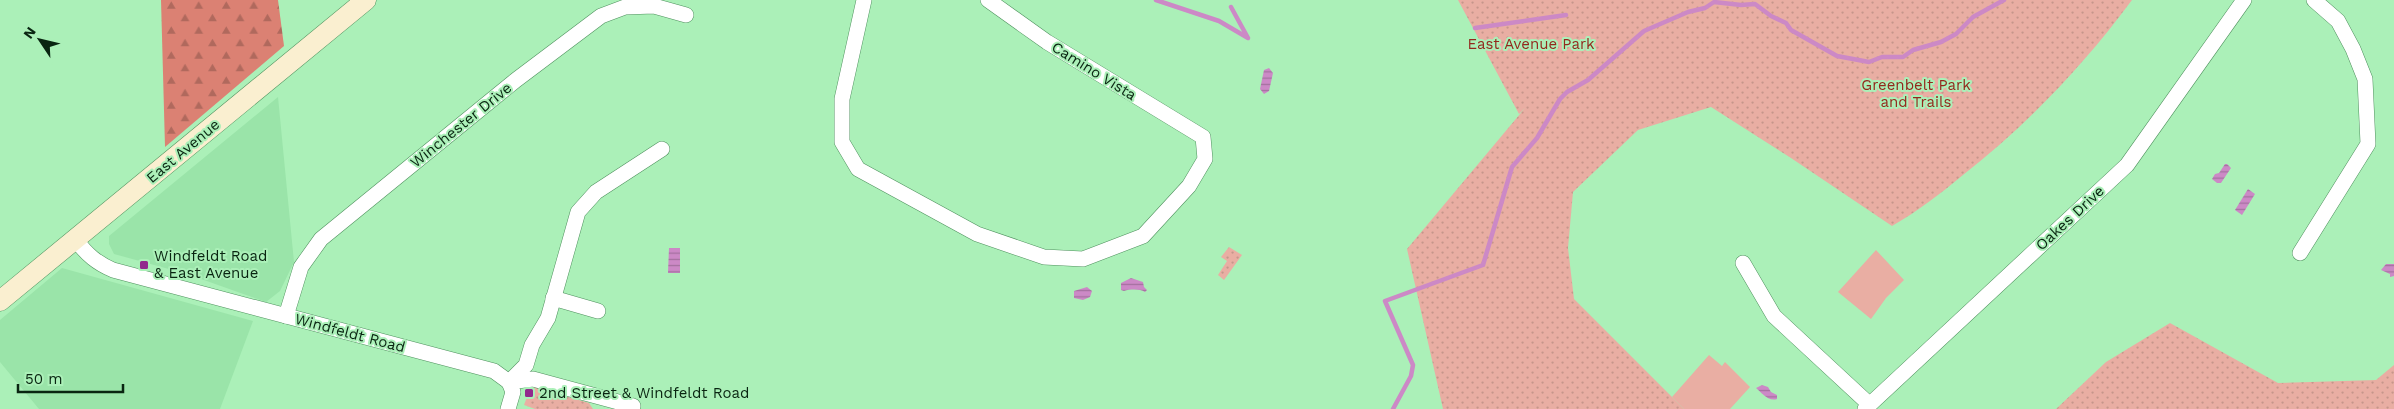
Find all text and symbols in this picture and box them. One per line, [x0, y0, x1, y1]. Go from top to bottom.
north arrow [15, 15, 65, 65]
text: N [20, 24, 39, 41]
park label: East Avenue Park [1467, 35, 1595, 53]
street label: Camino Vista [1048, 38, 1140, 104]
park label: Greenbelt Park and Trails [1861, 76, 1971, 111]
street label: Winchester Drive [407, 79, 515, 171]
street label: East Avenue [143, 115, 223, 187]
street label: Oakes Drive [2032, 182, 2108, 254]
place label: Windfeldt Road & East Avenue [154, 247, 267, 282]
marker: Windfeldt Road & East Avenue [138, 259, 150, 271]
street label: Windfeldt Road [293, 310, 407, 356]
scale bar [18, 362, 122, 394]
text: 50 m [25, 370, 62, 388]
place label: 2nd Street & Windfeldt Road [539, 384, 749, 402]
marker: 2nd Street & Windfeldt Road [523, 387, 535, 399]

